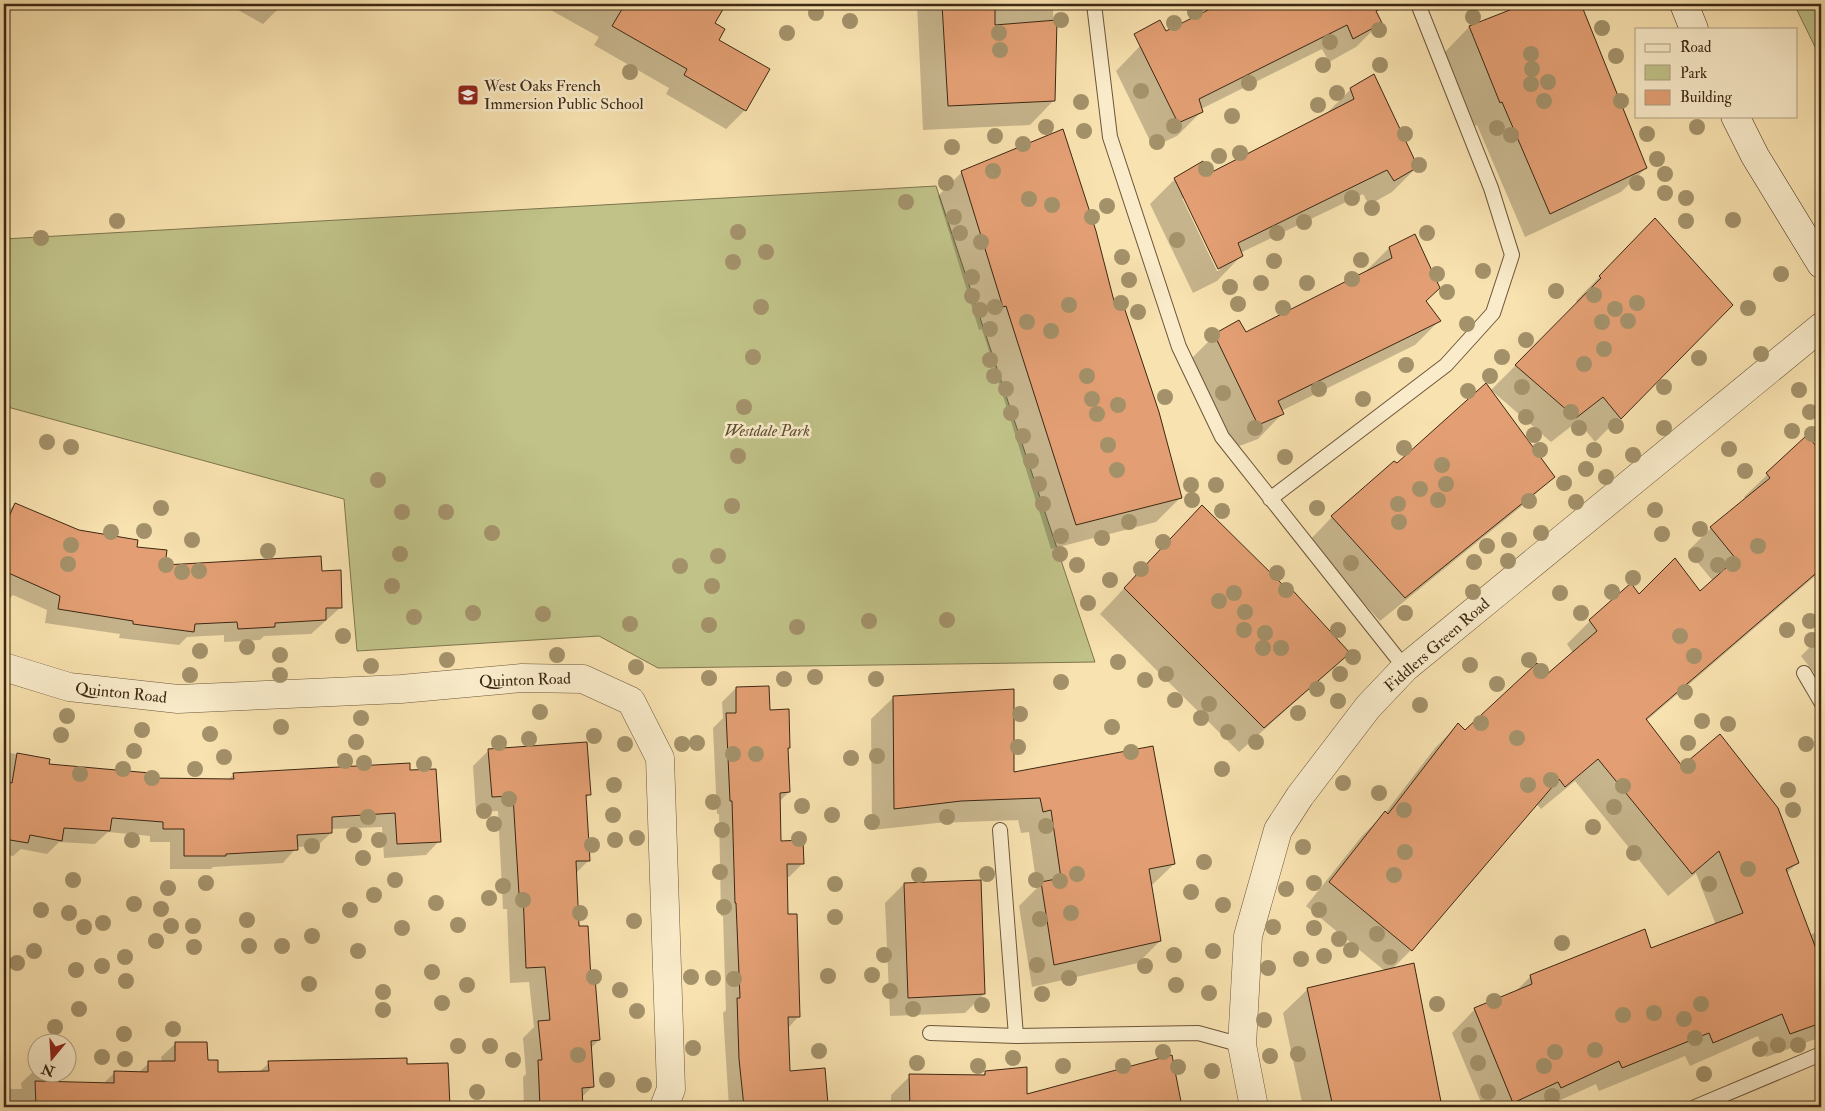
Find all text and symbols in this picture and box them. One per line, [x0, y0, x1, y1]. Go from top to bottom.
legend [1635, 28, 1798, 118]
text: Road [1680, 38, 1712, 57]
text: Park [1680, 64, 1707, 83]
place label: West Oaks French Immersion Public School [483, 76, 643, 114]
school or university icon: West Oaks French Immersion Public School [456, 83, 480, 107]
text: Building [1680, 88, 1732, 107]
park label: Westdale Park [724, 421, 810, 441]
street label: Fiddlers Green Road [1380, 594, 1494, 696]
street label: Quinton Road [479, 668, 571, 692]
street label: Quinton Road [74, 678, 168, 708]
north arrow [28, 1034, 78, 1084]
text: N [39, 1060, 58, 1080]

